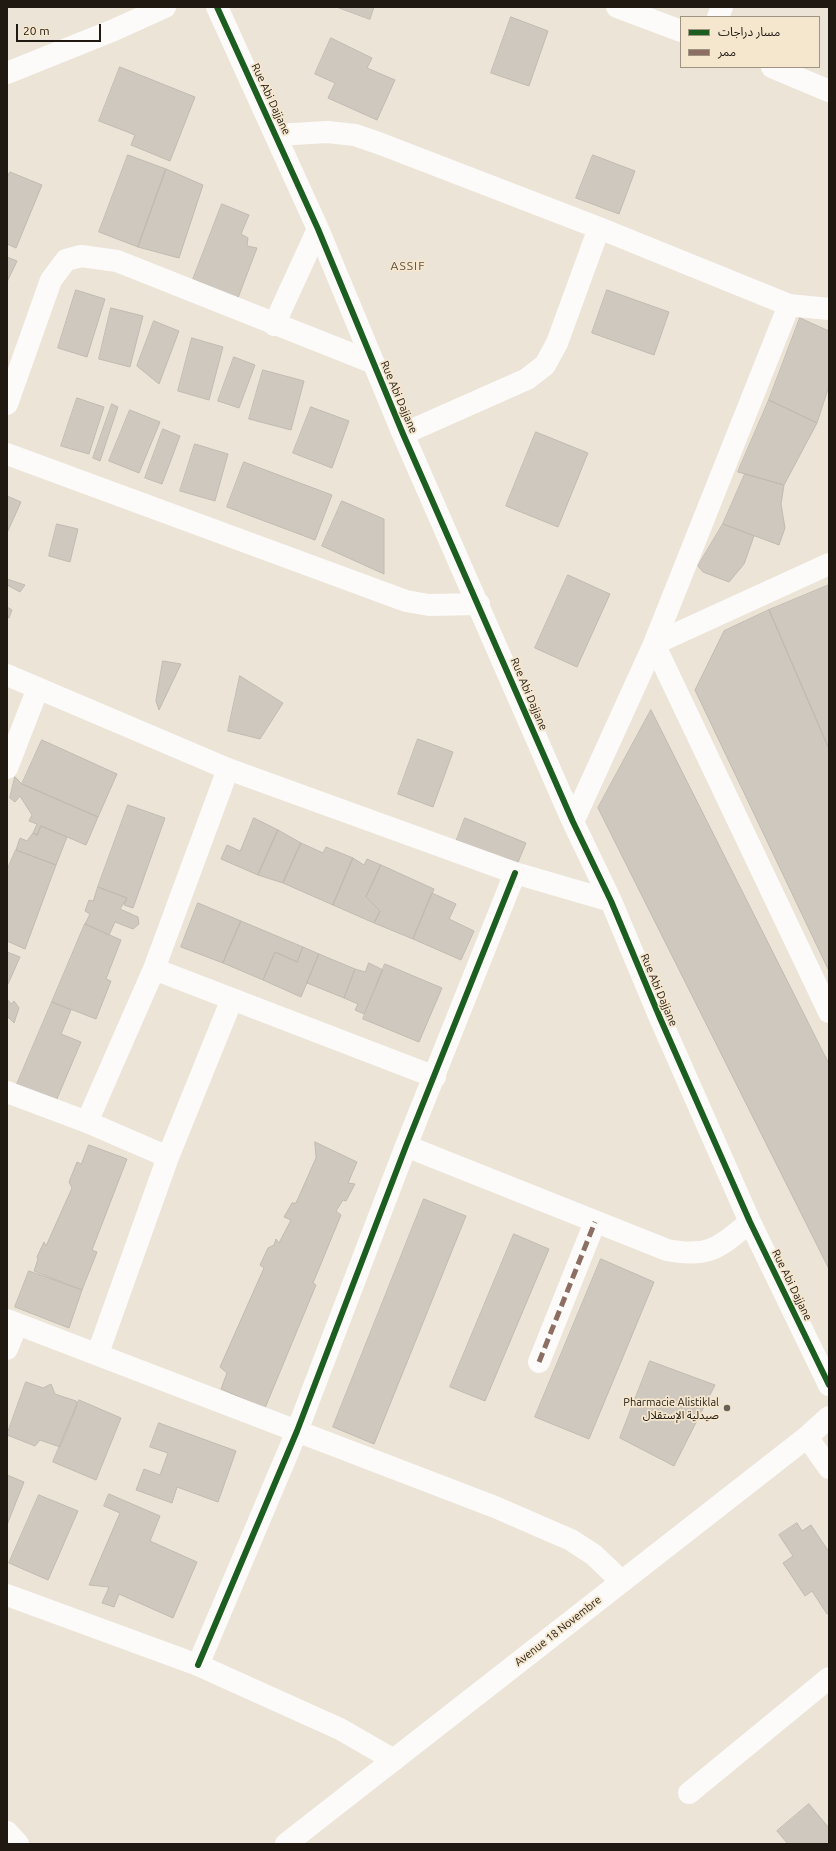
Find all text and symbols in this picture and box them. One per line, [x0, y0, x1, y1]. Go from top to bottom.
scale bar [18, 16, 103, 42]
legend [680, 16, 820, 68]
text: 20 m [23, 24, 50, 37]
text: مسار دراجات [718, 25, 780, 38]
text: ممر [718, 45, 736, 58]
street label: Rue Abi Dajjane [249, 61, 293, 137]
district label: ASSIF [391, 259, 425, 273]
street label: Rue Abi Dajjane [378, 359, 420, 435]
street label: Rue Abi Dajjane [508, 656, 550, 732]
street label: Rue Abi Dajjane [638, 952, 680, 1028]
street label: Rue Abi Dajjane [769, 1247, 815, 1323]
place label: Pharmacie Alistiklal صيدلية الإستقلال [623, 1395, 719, 1421]
marker: Pharmacie Alistiklal صيدلية الإستقلال [722, 1403, 732, 1413]
street label: Avenue 18 Novembre [512, 1593, 604, 1669]

